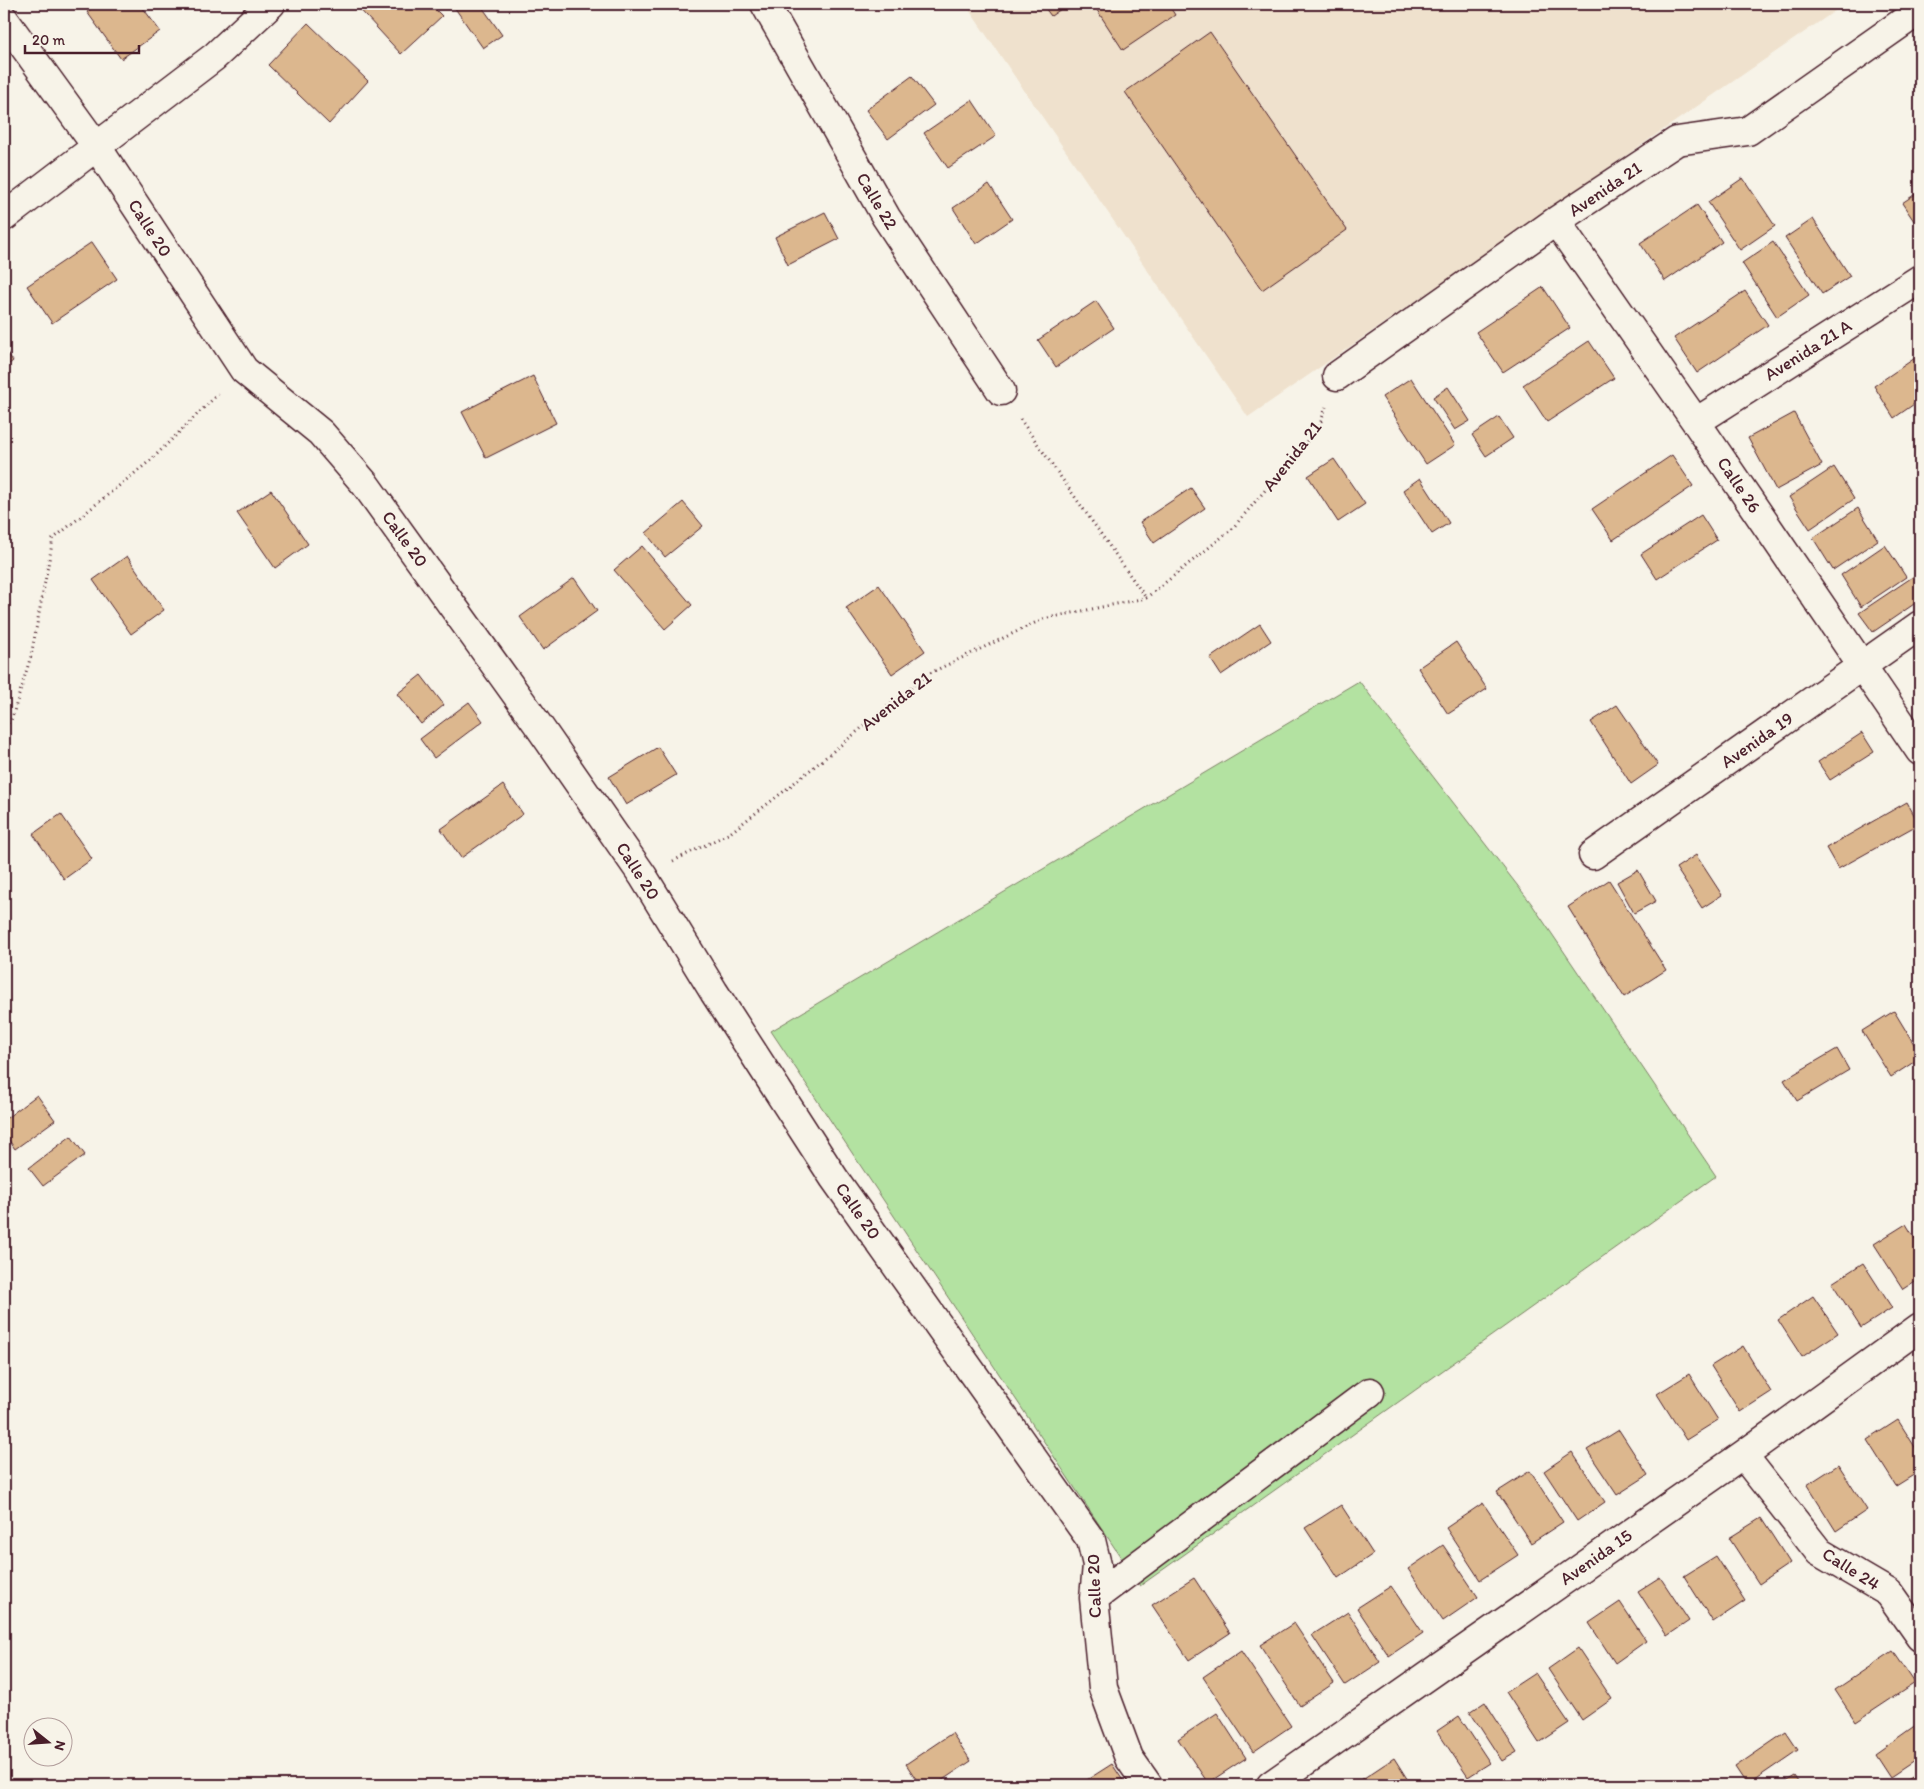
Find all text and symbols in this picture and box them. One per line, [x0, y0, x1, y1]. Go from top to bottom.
scale bar [25, 22, 139, 54]
text: 20 m [32, 31, 66, 49]
street label: Avenida 21 [1564, 157, 1646, 221]
street label: Calle 22 [851, 168, 903, 234]
street label: Calle 20 [123, 195, 177, 261]
street label: Avenida 21 A [1760, 314, 1856, 386]
street label: Avenida 21 [1258, 416, 1326, 496]
street label: Calle 26 [1712, 453, 1766, 517]
street label: Calle 20 [377, 507, 433, 571]
street label: Avenida 21 [856, 667, 936, 735]
street label: Avenida 19 [1717, 707, 1797, 773]
street label: Calle 20 [611, 838, 665, 904]
street label: Calle 20 [831, 1178, 885, 1244]
street label: Avenida 15 [1556, 1524, 1636, 1590]
street label: Calle 24 [1818, 1543, 1884, 1595]
street label: Calle 20 [1082, 1553, 1106, 1619]
north arrow [22, 1716, 72, 1766]
text: N [50, 1739, 69, 1753]

